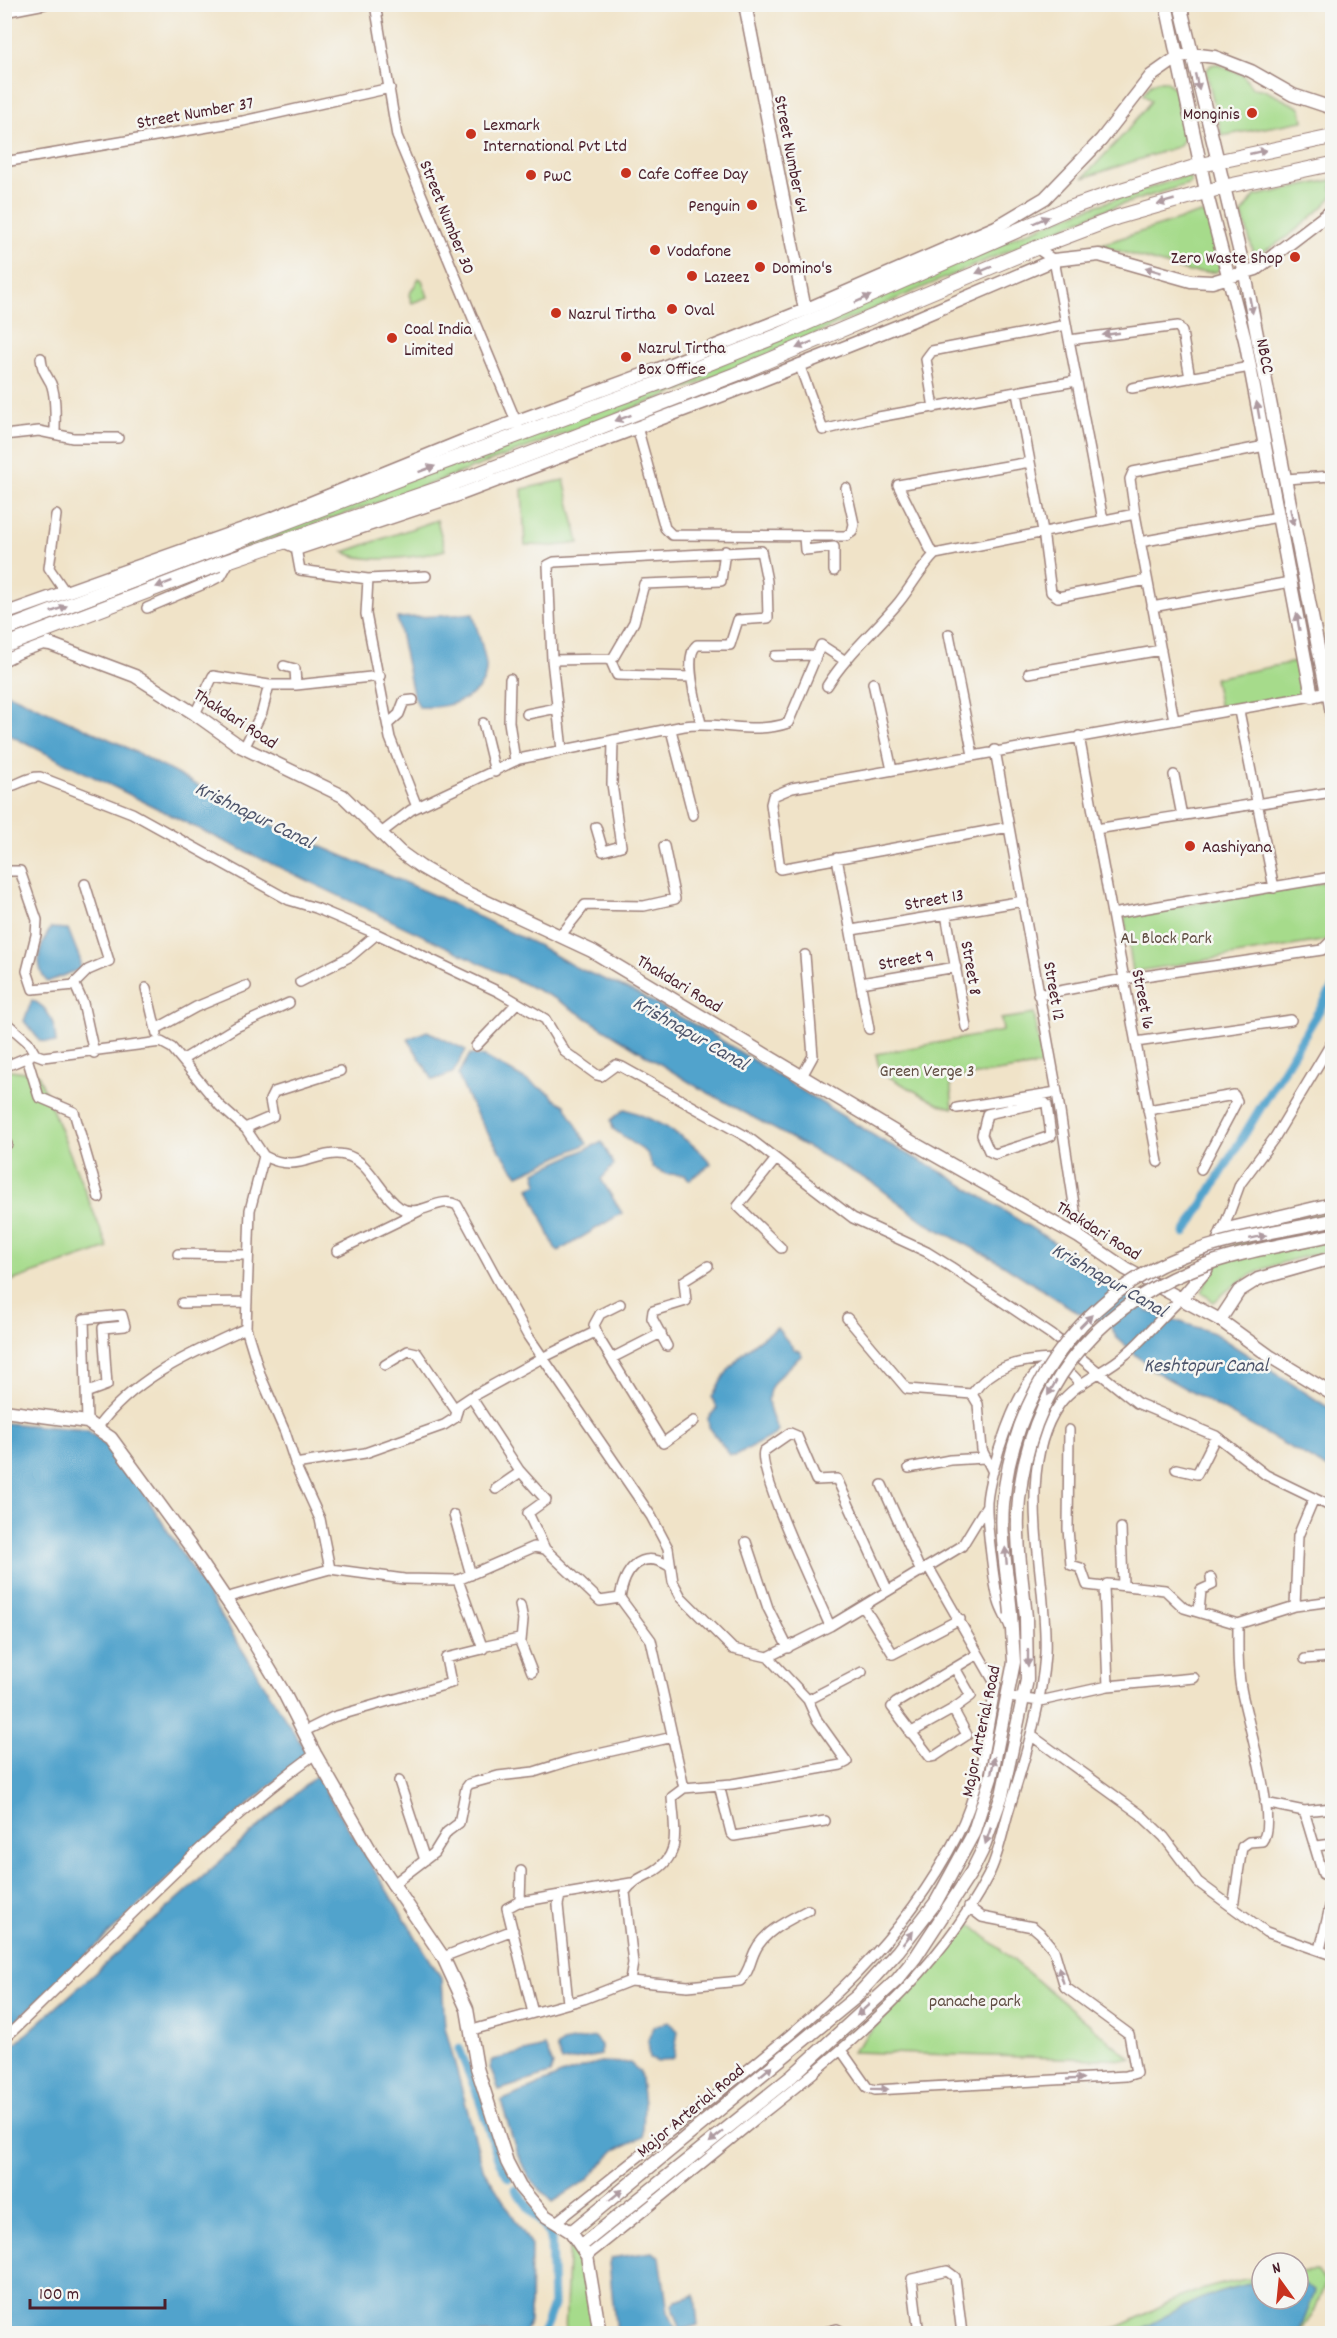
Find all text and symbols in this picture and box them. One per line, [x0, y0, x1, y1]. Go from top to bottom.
one-way arrow [1193, 73, 1203, 91]
street label: Street Number 37 [135, 92, 256, 137]
street label: Street Number 64 [766, 93, 813, 216]
place label: Monginis [1183, 103, 1240, 128]
marker: Monginis [1245, 106, 1259, 120]
place label: Lexmark International Pvt Ltd [483, 114, 627, 160]
marker: Lexmark International Pvt Ltd [464, 127, 478, 141]
one-way arrow [1249, 147, 1267, 157]
street label: Street Number 30 [411, 157, 480, 279]
place label: Cafe Coffee Day [638, 163, 748, 188]
place label: PwC [543, 165, 572, 190]
marker: Cafe Coffee Day [619, 166, 633, 180]
marker: PwC [524, 168, 538, 182]
place label: Penguin [688, 195, 740, 220]
marker: Penguin [745, 198, 759, 212]
one-way arrow [1157, 198, 1175, 207]
one-way arrow [1033, 216, 1050, 225]
place label: Vodafone [667, 240, 731, 265]
marker: Vodafone [648, 243, 662, 257]
place label: Zero Waste Shop [1171, 247, 1283, 272]
marker: Zero Waste Shop [1288, 250, 1302, 264]
place label: Domino's [772, 257, 832, 282]
marker: Domino's [753, 260, 767, 274]
one-way arrow [974, 265, 992, 275]
one-way arrow [1144, 265, 1162, 274]
place label: Lazeez [704, 266, 749, 291]
marker: Lazeez [685, 269, 699, 283]
one-way arrow [854, 294, 871, 303]
one-way arrow [1247, 296, 1256, 315]
place label: Oval [684, 299, 715, 324]
marker: Oval [665, 302, 679, 316]
place label: Nazrul Tirtha [568, 303, 656, 328]
marker: Nazrul Tirtha [549, 306, 563, 320]
place label: Coal India Limited [404, 318, 472, 364]
one-way arrow [1101, 330, 1120, 339]
marker: Coal India Limited [385, 331, 399, 345]
place label: Nazrul Tirtha Box Office [638, 337, 726, 383]
street label: NBCC [1248, 337, 1279, 376]
one-way arrow [795, 341, 813, 350]
marker: Nazrul Tirtha Box Office [619, 350, 633, 364]
one-way arrow [1253, 400, 1262, 419]
one-way arrow [614, 414, 632, 423]
one-way arrow [418, 463, 436, 473]
one-way arrow [1288, 508, 1297, 527]
one-way arrow [155, 580, 173, 590]
one-way arrow [50, 604, 68, 613]
one-way arrow [1293, 613, 1302, 632]
street label: Thakdari Road [188, 683, 282, 757]
water label: Krishnapur Canal [190, 776, 320, 859]
place label: Aashiyana [1202, 836, 1272, 861]
marker: Aashiyana [1183, 839, 1197, 853]
street label: Street 13 [903, 884, 966, 919]
park label: AL Block Park [1120, 927, 1212, 952]
street label: Street 8 [952, 939, 987, 998]
street label: Street 9 [877, 944, 936, 979]
street label: Thakdari Road [631, 950, 726, 1021]
street label: Street 12 [1035, 960, 1070, 1023]
street label: Street 16 [1123, 967, 1160, 1032]
water label: Krishnapur Canal [627, 990, 754, 1080]
park label: Green Verge 3 [879, 1060, 975, 1085]
street label: Thakdari Road [1050, 1196, 1145, 1268]
one-way arrow [1249, 1232, 1268, 1241]
water label: Krishnapur Canal [1046, 1237, 1173, 1327]
one-way arrow [1079, 1314, 1093, 1328]
water label: Keshtopur Canal [1144, 1353, 1270, 1381]
one-way arrow [1047, 1380, 1057, 1397]
one-way arrow [1001, 1546, 1010, 1565]
one-way arrow [1023, 1648, 1033, 1667]
street label: Major Arterial Road [956, 1663, 1009, 1800]
one-way arrow [989, 1755, 998, 1774]
one-way arrow [982, 1827, 992, 1845]
one-way arrow [901, 1930, 913, 1945]
one-way arrow [1056, 1966, 1065, 1984]
park label: panache park [929, 1990, 1021, 2015]
one-way arrow [857, 2003, 871, 2017]
street label: Major Arterial Road [632, 2059, 751, 2165]
one-way arrow [758, 2064, 774, 2077]
one-way arrow [1066, 2074, 1085, 2083]
one-way arrow [871, 2084, 890, 2094]
one-way arrow [708, 2131, 723, 2143]
one-way arrow [608, 2188, 624, 2201]
north arrow [1250, 2251, 1310, 2311]
text: N [1270, 2257, 1284, 2281]
scale bar [30, 2272, 165, 2310]
text: 100 m [39, 2283, 79, 2308]

